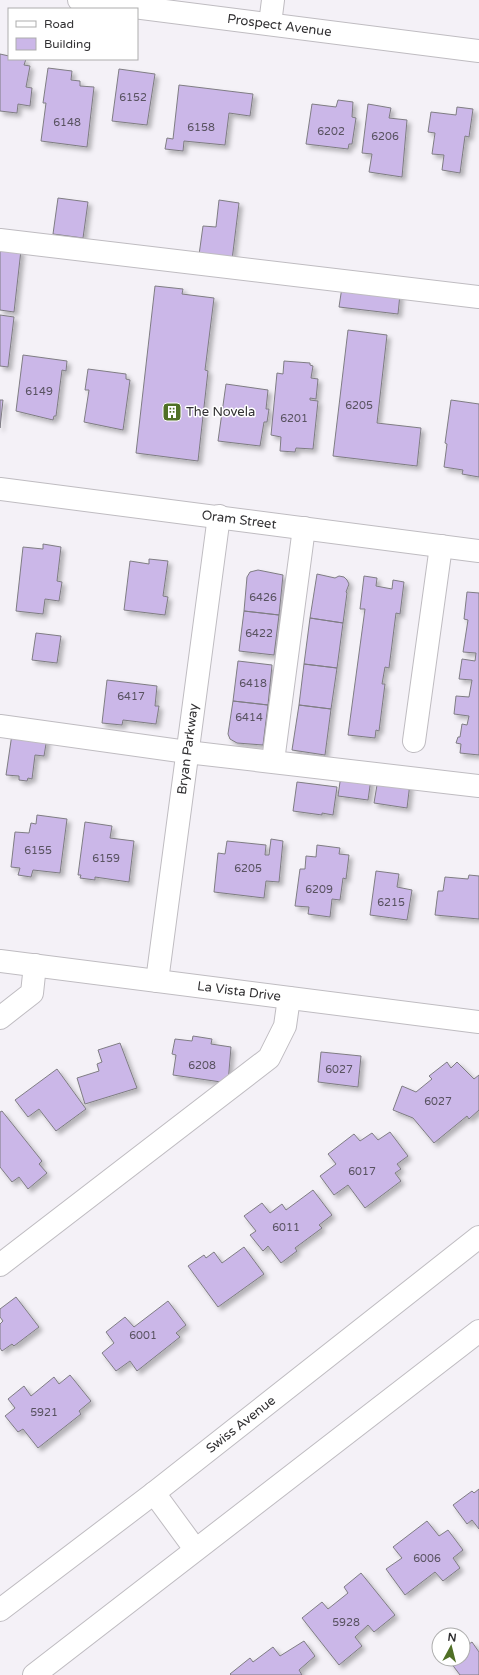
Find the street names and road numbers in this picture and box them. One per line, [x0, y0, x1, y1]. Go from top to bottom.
street label: Prospect Avenue [226, 11, 332, 40]
street label: Oram Street [201, 507, 277, 533]
street label: Bryan Parkway [174, 703, 202, 796]
street label: La Vista Drive [196, 978, 282, 1005]
street label: Swiss Avenue [203, 1392, 279, 1457]

